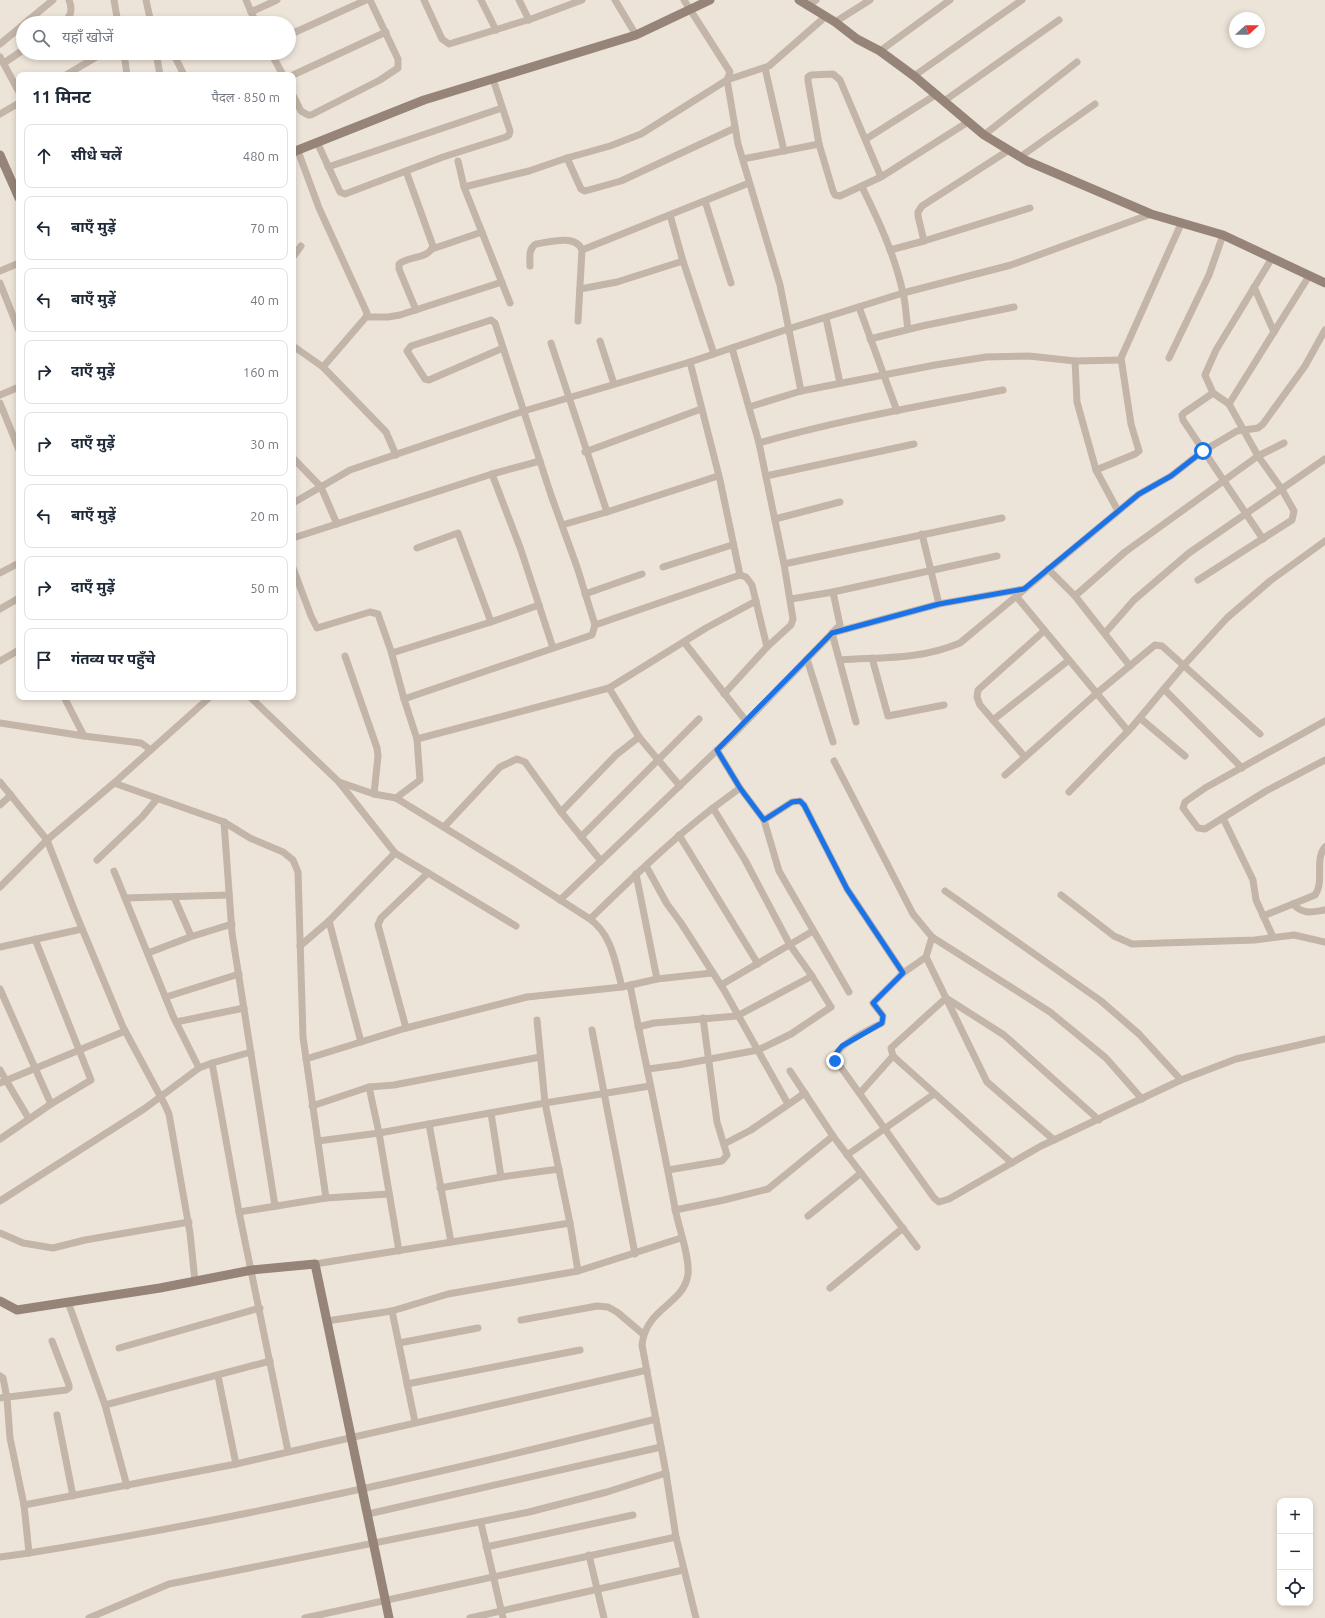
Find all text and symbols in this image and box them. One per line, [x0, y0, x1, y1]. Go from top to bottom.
north arrow [1229, 12, 1265, 48]
search box [16, 16, 296, 60]
icon: search [30, 27, 52, 49]
text: यहाँ खोजें [62, 28, 113, 45]
text: 11 मिनट [32, 87, 91, 106]
text: पैदल · 850 m [212, 90, 280, 104]
icon: ahead [33, 145, 55, 167]
text: सीधे चलें [71, 146, 122, 163]
text: 480 m [243, 149, 279, 163]
icon: left [33, 217, 55, 239]
text: बाएँ मुड़ें [71, 218, 116, 235]
text: 70 m [250, 221, 279, 235]
icon: left [33, 289, 55, 311]
text: बाएँ मुड़ें [71, 290, 116, 307]
text: 40 m [250, 293, 279, 307]
icon: right [33, 361, 55, 383]
text: दाएँ मुड़ें [71, 362, 115, 379]
text: 160 m [243, 365, 279, 379]
icon: right [33, 433, 55, 455]
text: दाएँ मुड़ें [71, 434, 115, 451]
text: 30 m [250, 437, 279, 451]
route start [1194, 442, 1212, 460]
icon: left [33, 505, 55, 527]
text: बाएँ मुड़ें [71, 506, 116, 523]
text: 20 m [250, 509, 279, 523]
icon: right [33, 577, 55, 599]
text: दाएँ मुड़ें [71, 578, 115, 595]
text: 50 m [250, 581, 279, 595]
icon: arrive [33, 649, 55, 671]
text: गंतव्य पर पहुँचे [71, 650, 155, 667]
route end [826, 1052, 844, 1070]
map controls [1277, 1498, 1313, 1606]
button: + [1277, 1498, 1313, 1534]
button: − [1277, 1534, 1313, 1570]
button: locate [1277, 1570, 1313, 1606]

